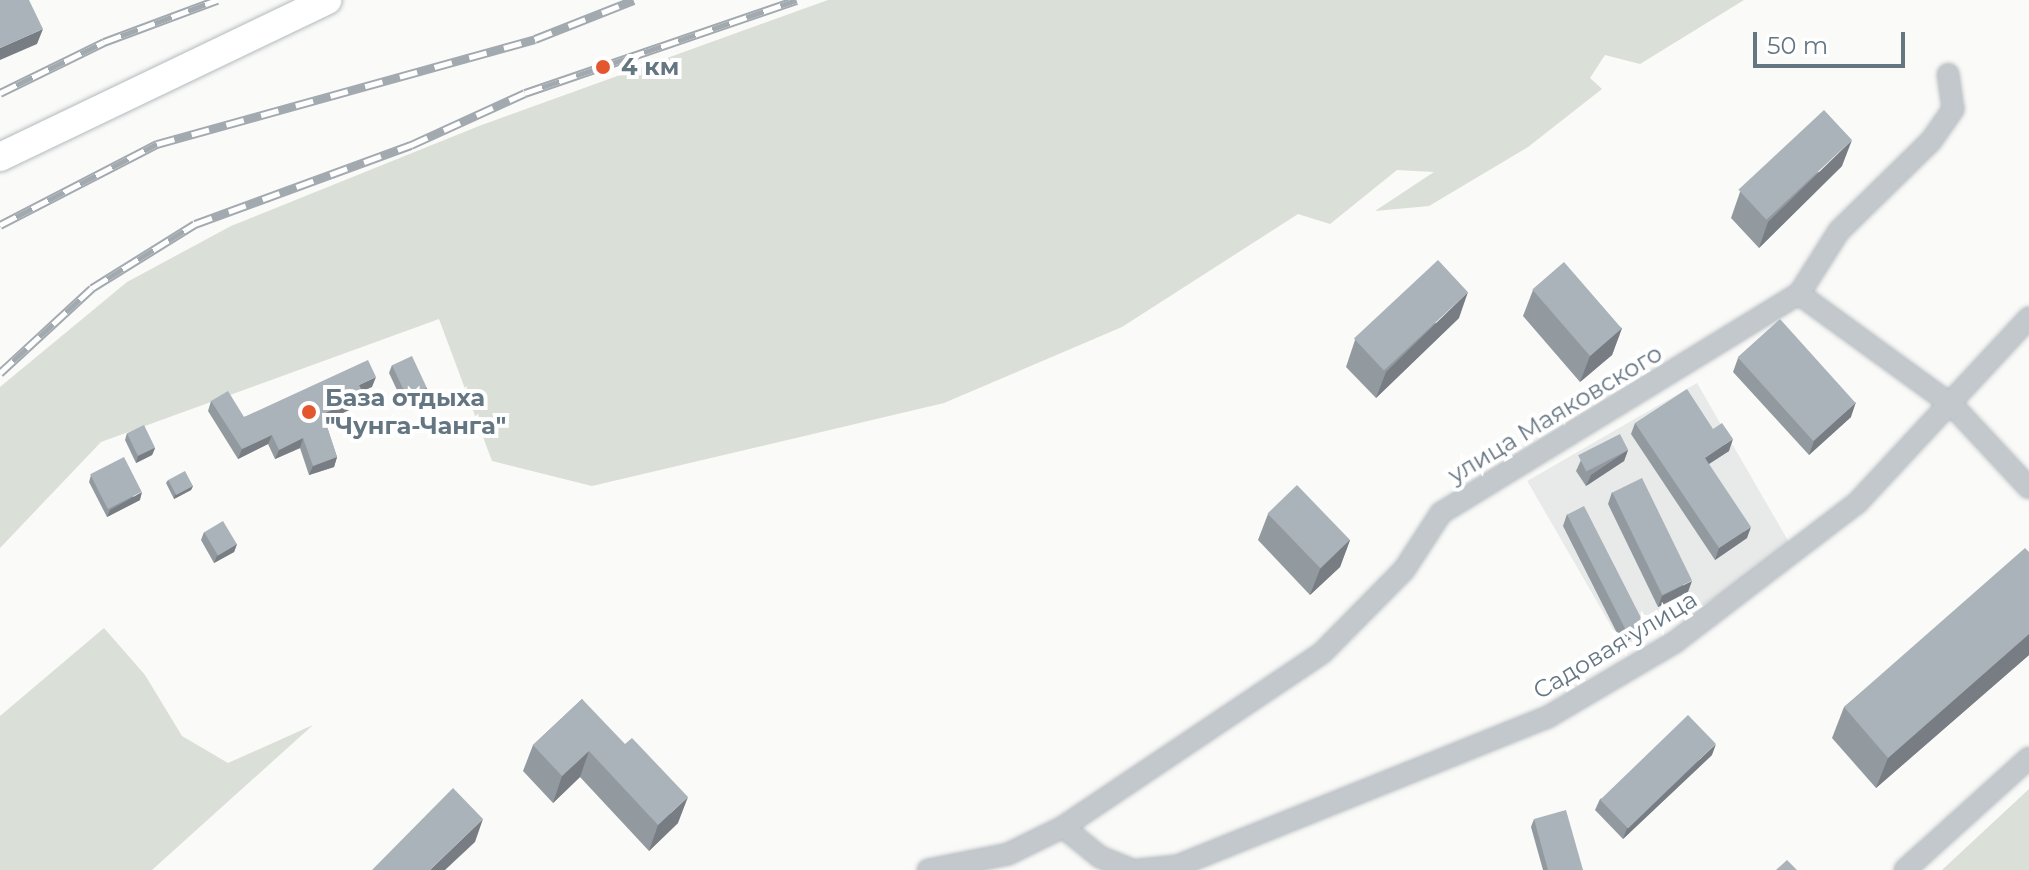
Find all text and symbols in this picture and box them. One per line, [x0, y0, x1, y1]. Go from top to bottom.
scale bar [1757, 16, 1909, 66]
text: 50 m [1767, 31, 1828, 60]
place label: 4 км [621, 53, 679, 81]
marker: 4 км [592, 56, 614, 78]
street label: улица Маяковского [1443, 339, 1667, 489]
place label: База отдыха "Чунга-Чанга" [325, 384, 506, 440]
marker: База отдыха "Чунга-Чанга" [300, 403, 318, 421]
street label: Садовая улица [1528, 585, 1702, 705]

